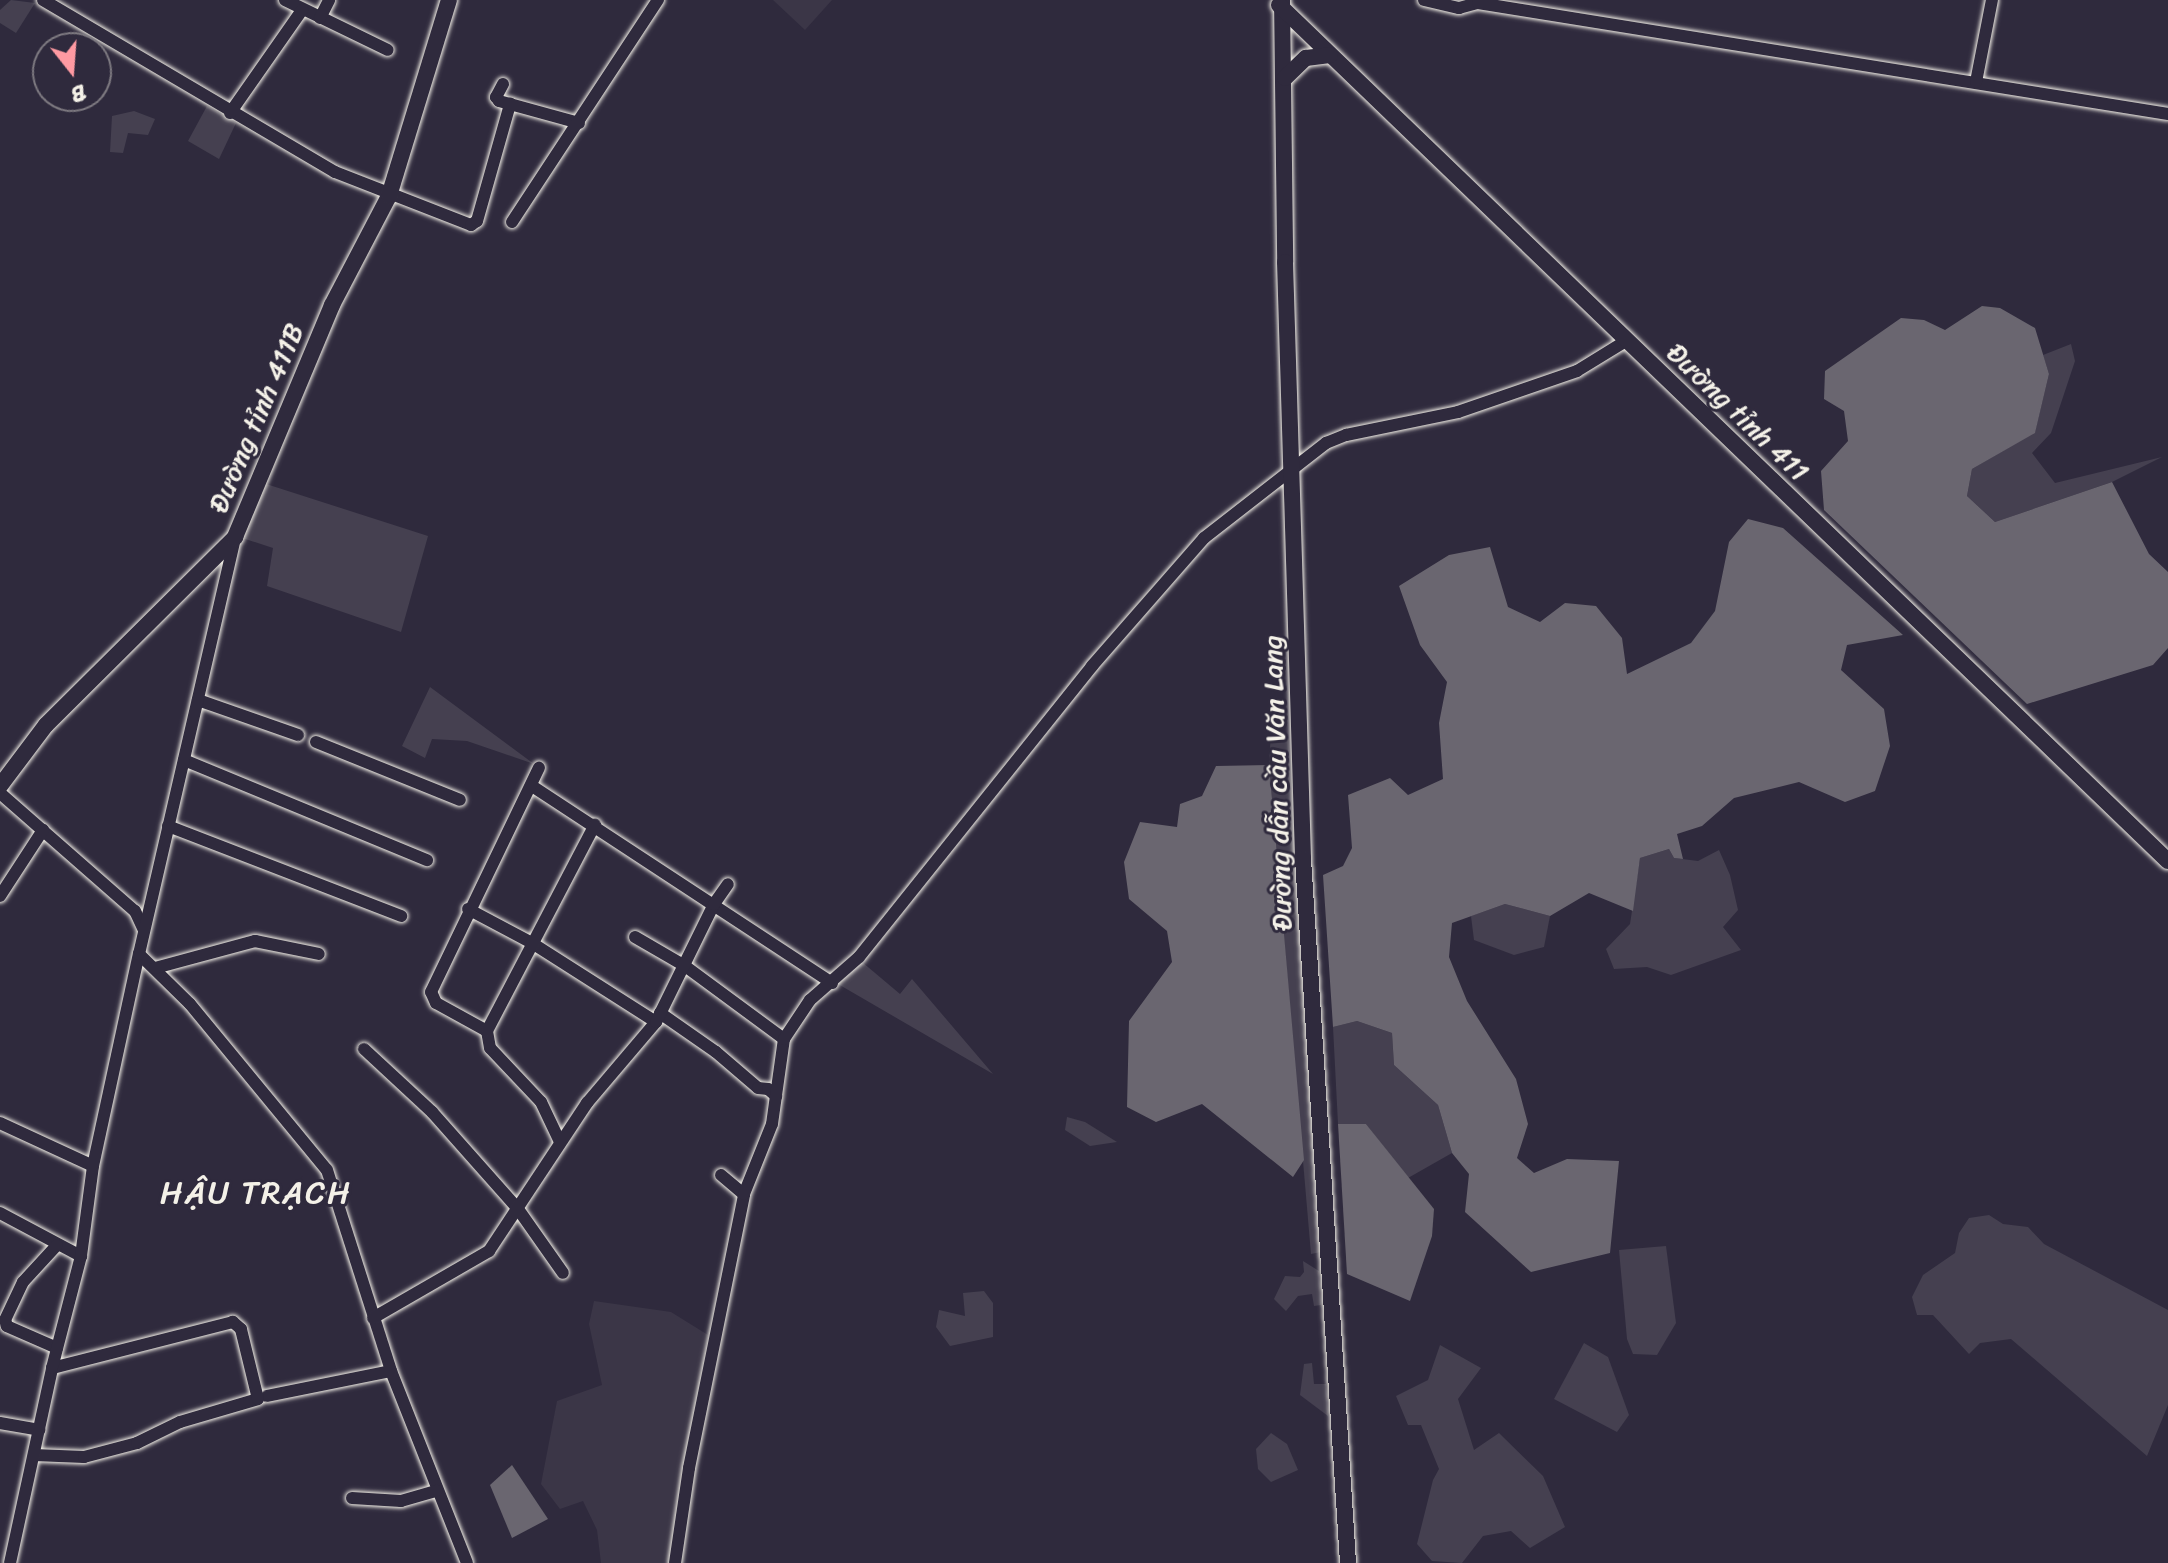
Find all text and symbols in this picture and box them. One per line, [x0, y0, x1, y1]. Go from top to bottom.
north arrow [32, 32, 112, 112]
text: B [66, 73, 91, 114]
street label: Đường tỉnh 411B [201, 318, 311, 518]
street label: Đường tỉnh 411 [1660, 335, 1816, 489]
street label: Đường dẫn cầu Văn Lang [1255, 634, 1299, 932]
district label: HẬU TRẠCH [160, 1174, 352, 1212]

